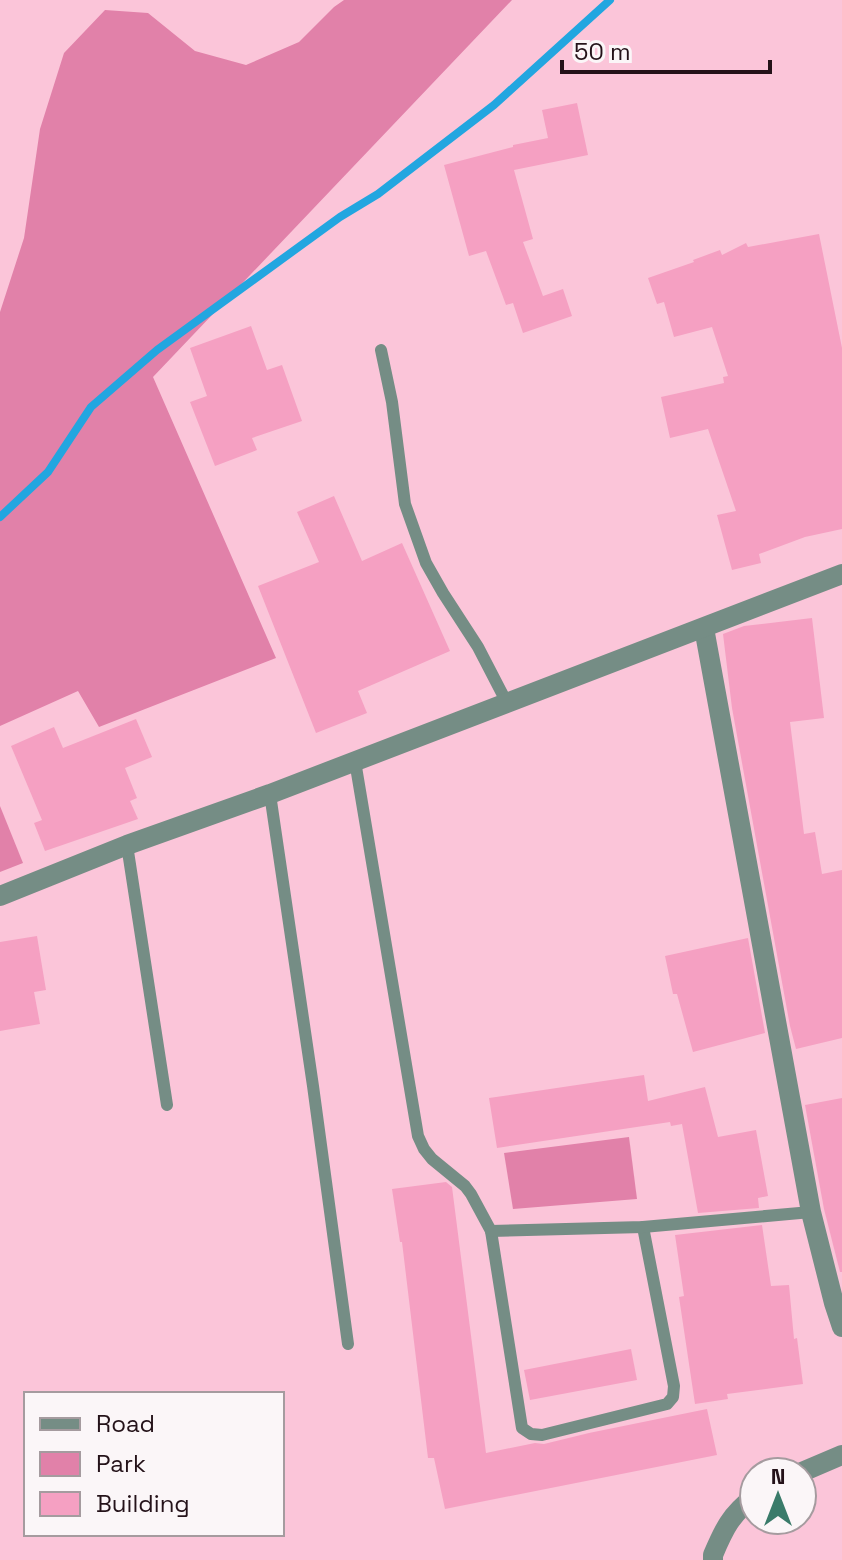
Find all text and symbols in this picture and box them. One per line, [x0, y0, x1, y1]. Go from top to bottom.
scale bar [562, 24, 770, 74]
text: 50 m [574, 36, 631, 67]
legend [24, 1392, 284, 1536]
text: Road [96, 1408, 155, 1439]
text: Park [96, 1448, 146, 1479]
north arrow [738, 1456, 818, 1536]
text: N [771, 1462, 785, 1490]
text: Building [96, 1488, 190, 1519]

